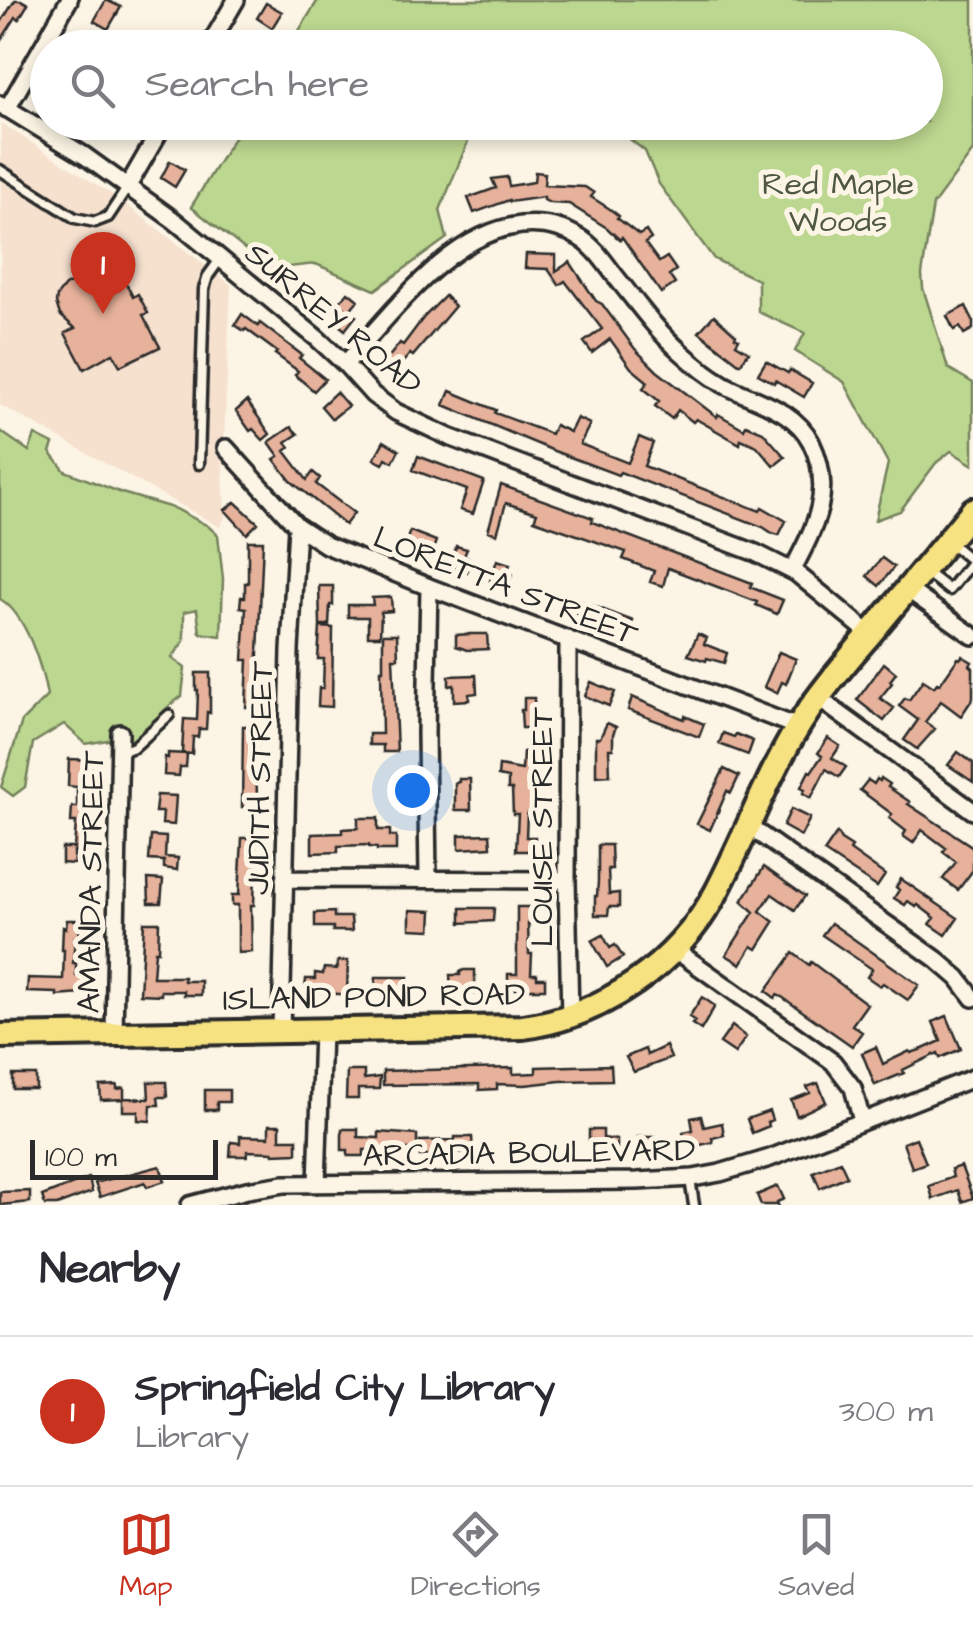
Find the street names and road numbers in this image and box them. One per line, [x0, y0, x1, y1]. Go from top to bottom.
street label: SURREY ROAD [235, 232, 431, 407]
street label: LORETTA STREET [367, 515, 644, 658]
street label: JUDITH STREET [236, 661, 285, 895]
street label: LOUISE STREET [520, 707, 565, 947]
street label: AMANDA STREET [67, 750, 116, 1014]
street label: ISLAND POND ROAD [222, 972, 526, 1023]
street label: ARCADIA BOULEVARD [362, 1128, 696, 1179]

